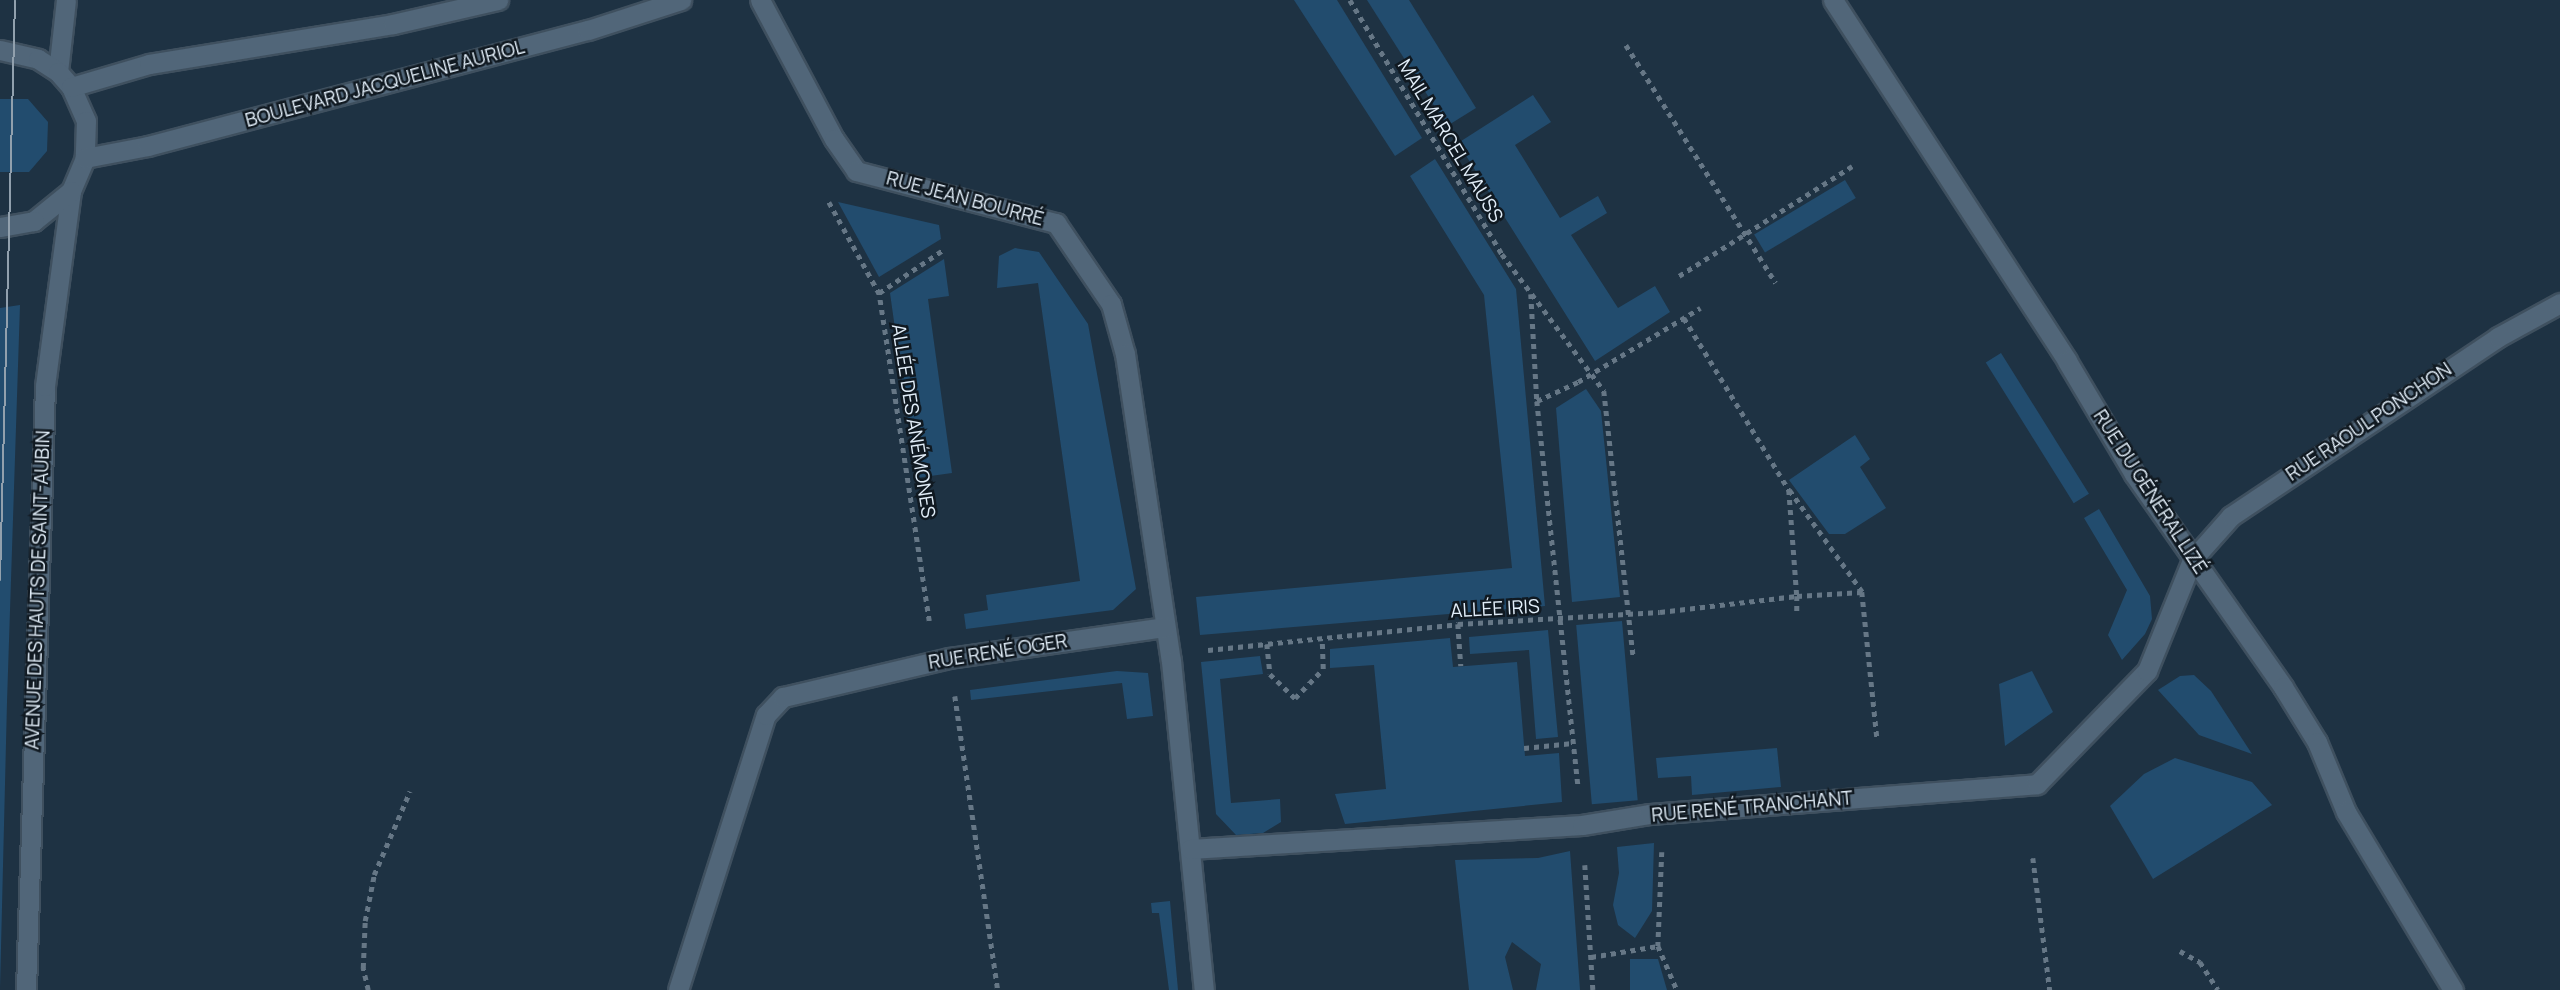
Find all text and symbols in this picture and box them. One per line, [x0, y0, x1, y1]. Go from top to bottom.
street label: BOULEVARD JACQUELINE AURIOL [243, 36, 527, 132]
street label: MAIL MARCEL MAUSS [1392, 55, 1508, 227]
street label: RUE JEAN BOURRÉ [884, 167, 1046, 231]
street label: ALLÉE DES ANÉMONES [886, 322, 940, 520]
street label: RUE RAOUL PONCHON [2281, 358, 2457, 486]
street label: RUE DU GÉNÉRAL LIZÉ [2088, 405, 2212, 579]
street label: AVENUE DES HAUTS DE SAINT-AUBIN [21, 430, 55, 750]
street label: ALLÉE IRIS [1450, 595, 1540, 623]
street label: RUE RENÉ OGER [927, 630, 1069, 674]
street label: RUE RENÉ TRANCHANT [1651, 787, 1853, 827]

